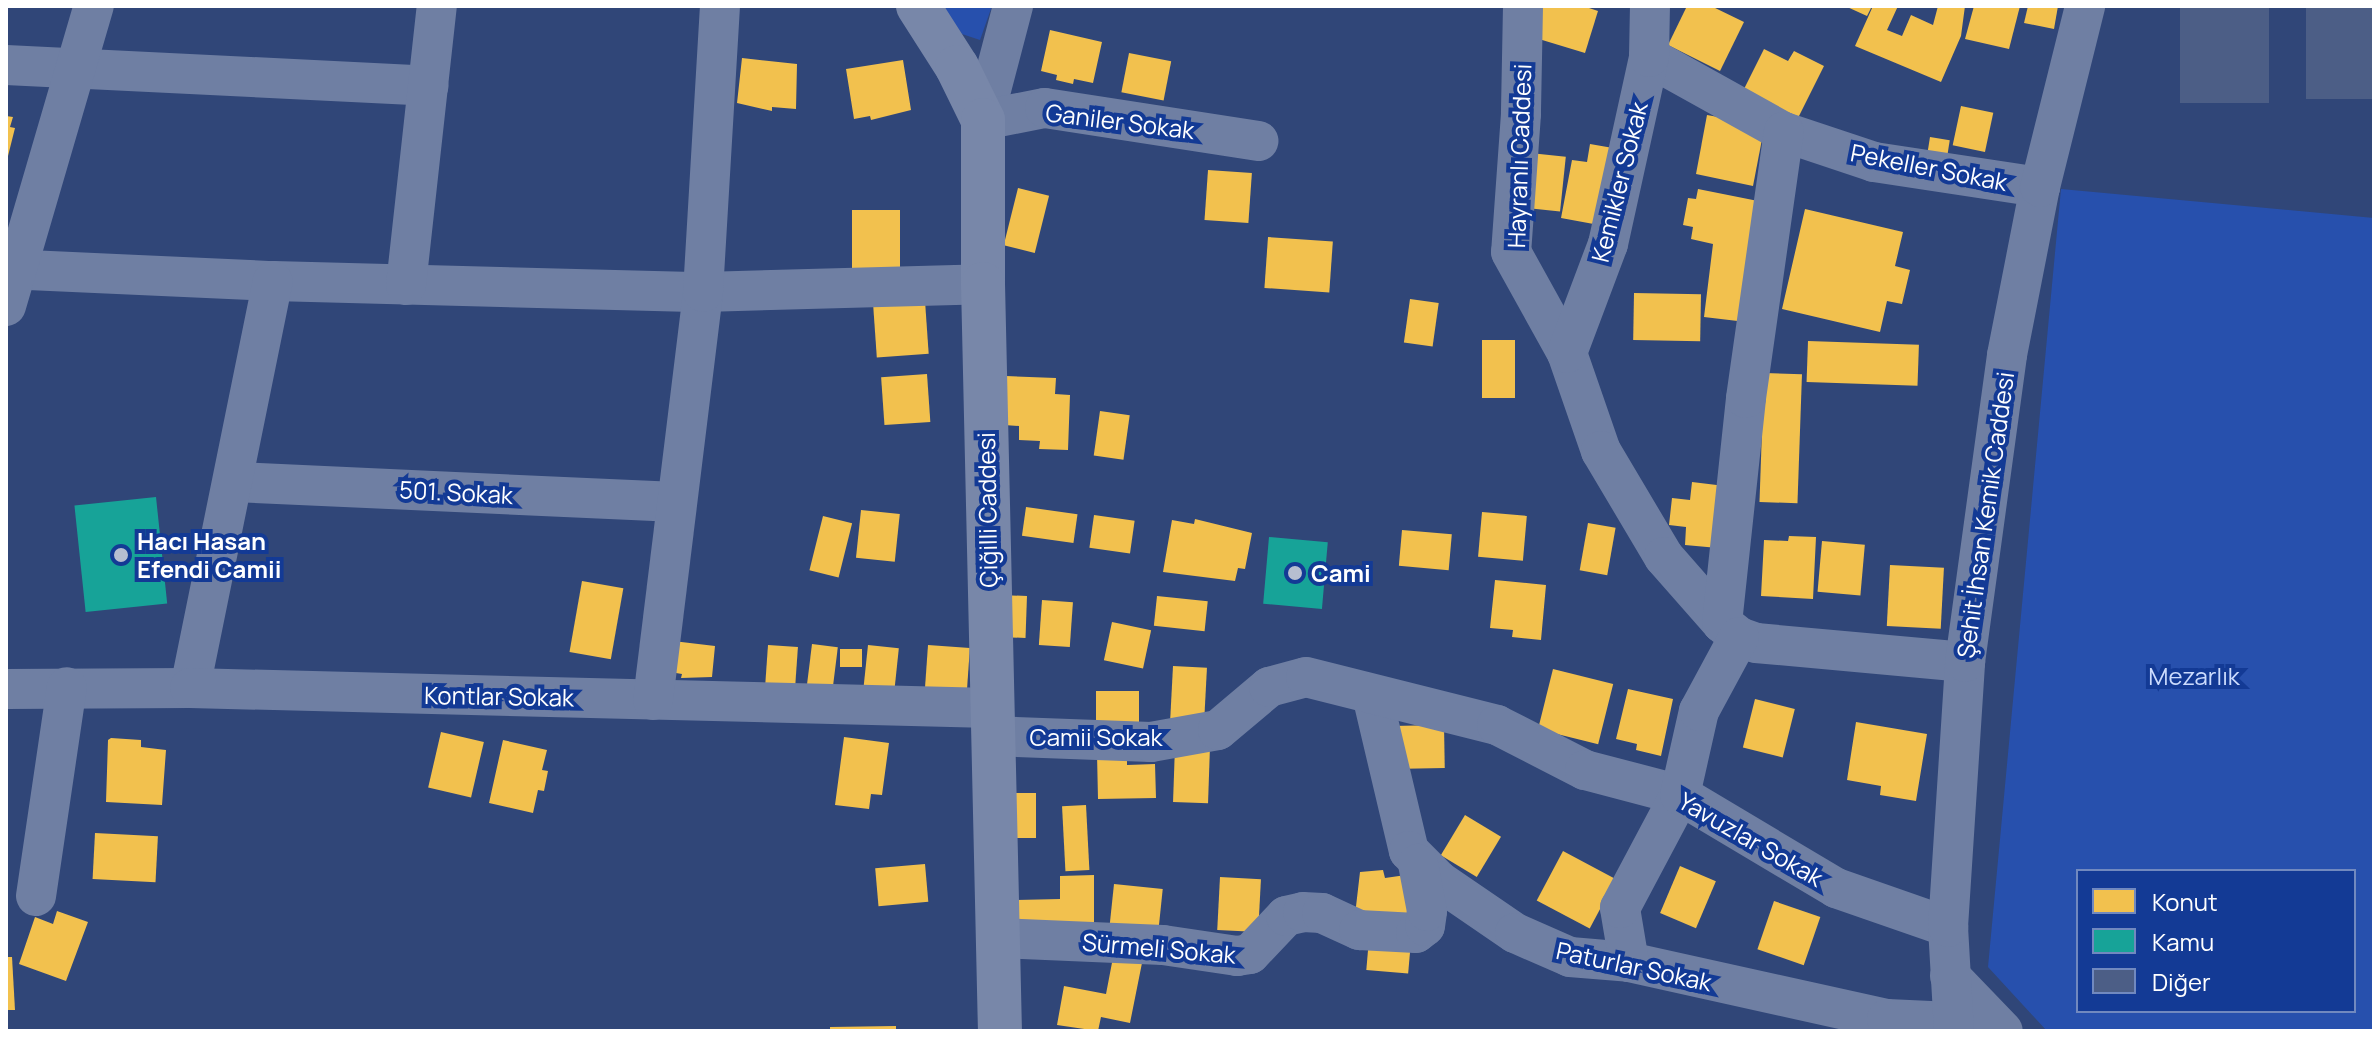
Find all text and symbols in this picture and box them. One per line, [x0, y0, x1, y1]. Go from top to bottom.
street label: Hayranlı Caddesi [1501, 63, 1537, 249]
street label: Ganiler Sokak [1044, 98, 1196, 144]
street label: Kemikler Sokak [1585, 99, 1653, 265]
street label: Pekeller Sokak [1848, 138, 2010, 196]
street label: Şehit İhsan Kemik Caddesi [1951, 370, 2019, 660]
street label: Çiğilli Caddesi [971, 432, 1003, 588]
street label: 501. Sokak [398, 475, 514, 509]
place label: Hacı Hasan Efendi Camii [137, 527, 281, 583]
marker: Hacı Hasan Efendi Camii [112, 546, 130, 564]
place label: Cami [1311, 559, 1371, 587]
marker: Cami [1286, 564, 1304, 582]
park label: Mezarlık [2148, 662, 2240, 690]
street label: Kontlar Sokak [424, 680, 574, 712]
street label: Camii Sokak [1030, 723, 1162, 751]
street label: Yavuzlar Sokak [1674, 786, 1828, 892]
legend [2076, 869, 2356, 1013]
text: Konut [2152, 885, 2218, 918]
text: Kamu [2152, 925, 2214, 958]
street label: Sürmeli Sokak [1081, 927, 1237, 969]
street label: Paturlar Sokak [1554, 935, 1714, 997]
text: Diğer [2152, 965, 2211, 998]

